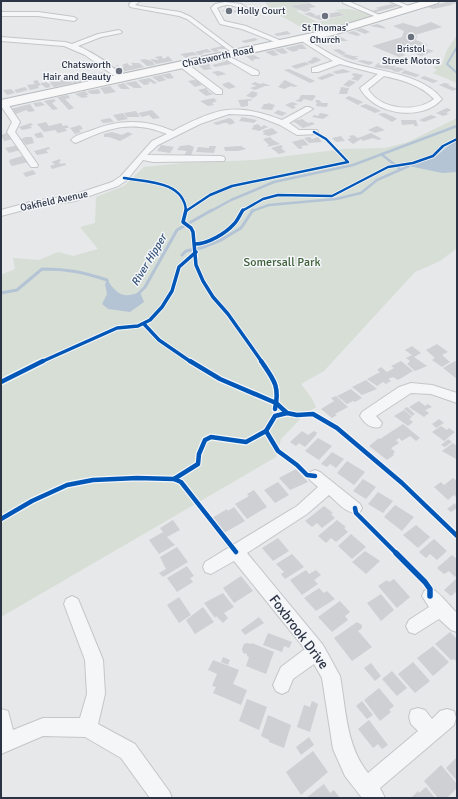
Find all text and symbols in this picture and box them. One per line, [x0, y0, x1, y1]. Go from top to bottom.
place label: Holly Court [237, 5, 286, 17]
marker: Holly Court [224, 6, 234, 16]
marker: St Thomas' Church [320, 11, 330, 21]
place label: St Thomas' Church [302, 22, 348, 46]
marker: Bristol Street Motors [406, 32, 416, 42]
place label: Bristol Street Motors [382, 43, 441, 67]
street label: Chatsworth Road [181, 44, 255, 70]
place label: Chatsworth Hair and Beauty [43, 59, 111, 83]
marker: Chatsworth Hair and Beauty [114, 66, 124, 76]
street label: Oakfield Avenue [19, 188, 89, 214]
water label: River Hipper [129, 230, 170, 288]
park label: Somersall Park [244, 255, 320, 270]
street label: Foxbrook Drive [266, 591, 332, 673]

